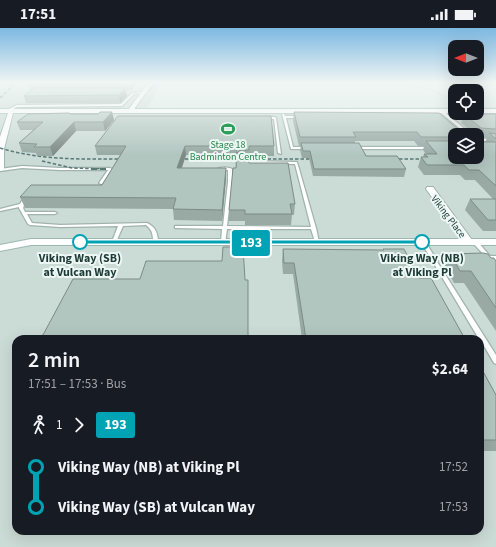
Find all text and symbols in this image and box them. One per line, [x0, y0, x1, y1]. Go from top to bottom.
text: 17:51 [20, 4, 56, 25]
north arrow [448, 40, 484, 76]
map controls [448, 40, 484, 164]
button: locate [448, 84, 484, 120]
sports icon: Stage 18 Badminton Centre [220, 121, 236, 137]
button: layers [448, 128, 484, 164]
place label: Stage 18 Badminton Centre [190, 138, 266, 164]
street label: Viking Place [428, 192, 469, 241]
line badge: 193 [228, 230, 274, 256]
text: 193 [240, 233, 262, 253]
marker: Viking Way (SB) at Vulcan Way [72, 234, 88, 250]
marker: Viking Way (NB) at Viking Pl [414, 234, 430, 250]
place label: Viking Way (SB) at Vulcan Way [38, 250, 121, 281]
place label: Viking Way (NB) at Viking Pl [379, 250, 464, 281]
text: 2 min [28, 344, 80, 376]
text: $2.64 [432, 359, 468, 380]
text: 17:51 – 17:53 · Bus [28, 375, 126, 393]
icon: walk [28, 414, 50, 436]
icon: forward [68, 414, 90, 436]
text: 193 [104, 415, 127, 435]
text: 1 [56, 416, 62, 434]
text: Viking Way (NB) at Viking Pl [58, 457, 240, 478]
text: 17:52 [439, 458, 468, 476]
text: Viking Way (SB) at Vulcan Way [58, 497, 255, 518]
text: 17:53 [439, 498, 468, 516]

